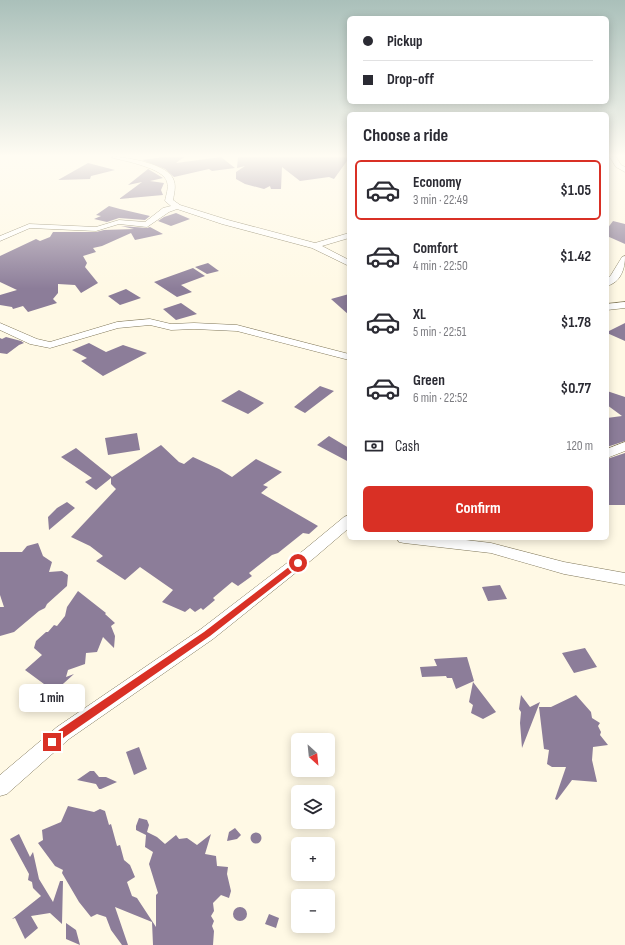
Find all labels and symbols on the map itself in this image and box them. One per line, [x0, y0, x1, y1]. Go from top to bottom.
route start [289, 554, 307, 572]
callout: 1 min [19, 684, 85, 712]
route end [43, 733, 61, 751]
north arrow [291, 733, 335, 777]

